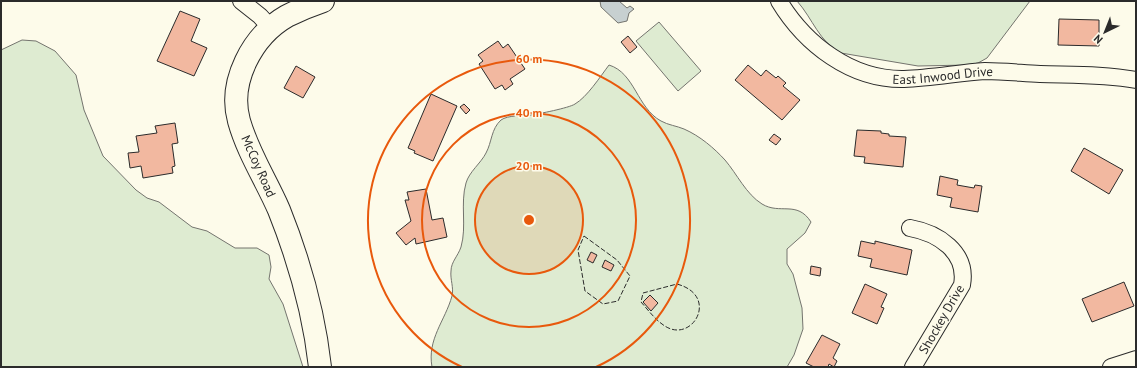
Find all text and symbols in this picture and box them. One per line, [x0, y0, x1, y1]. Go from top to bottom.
north arrow [1085, 12, 1125, 52]
text: N [1091, 32, 1106, 47]
text: 60 m [516, 51, 542, 66]
street label: East Inwood Drive [892, 63, 993, 88]
text: 40 m [516, 105, 542, 120]
street label: McCoy Road [237, 132, 280, 200]
text: 20 m [516, 158, 542, 173]
centre of rings [522, 213, 536, 227]
street label: Shockey Drive [915, 281, 968, 357]

